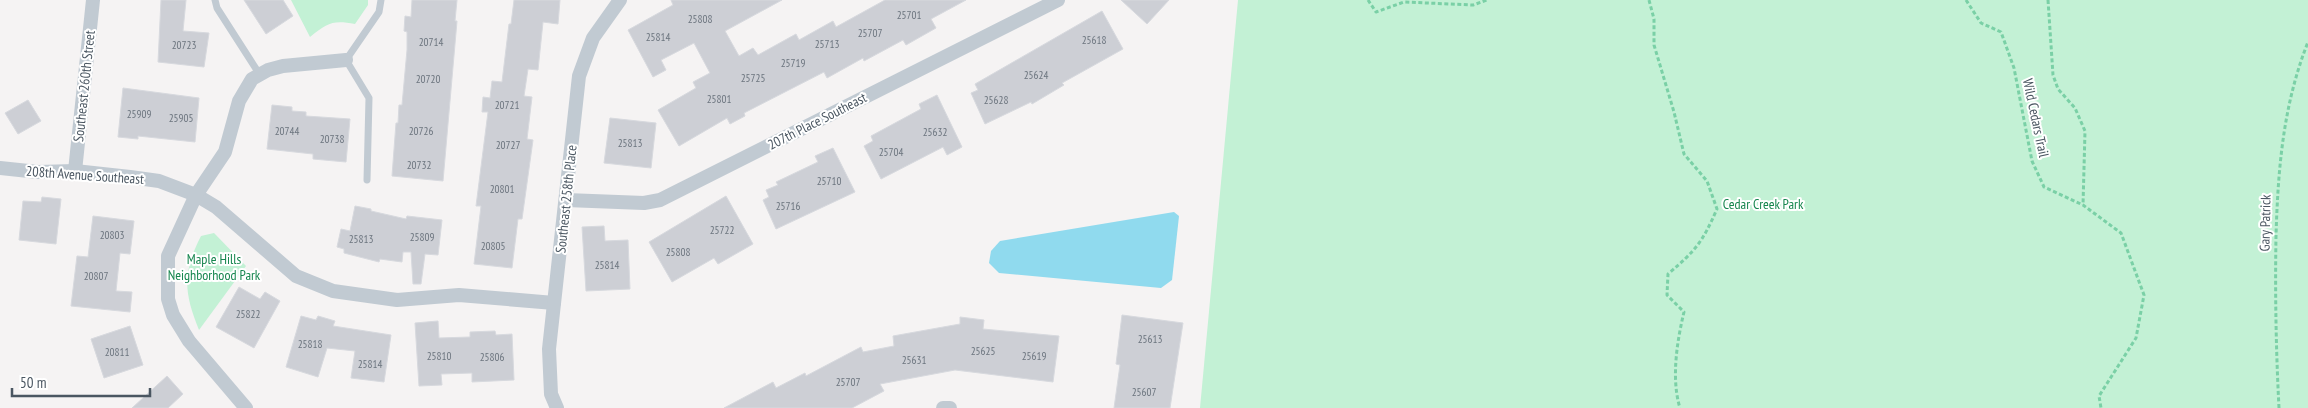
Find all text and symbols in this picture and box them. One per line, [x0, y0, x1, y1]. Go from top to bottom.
house number: 25701 [897, 8, 921, 22]
house number: 25808 [688, 12, 712, 26]
house number: 25707 [858, 26, 882, 40]
street label: Southeast 260th Street [69, 29, 99, 143]
house number: 25814 [646, 30, 670, 44]
house number: 25618 [1082, 33, 1106, 47]
house number: 20714 [419, 35, 443, 49]
house number: 25713 [815, 37, 839, 51]
house number: 20723 [172, 38, 196, 52]
house number: 25719 [781, 56, 805, 70]
house number: 25624 [1024, 68, 1048, 82]
house number: 25725 [741, 71, 765, 85]
house number: 20720 [416, 72, 440, 86]
street label: Wild Cedars Trail [2019, 77, 2053, 160]
street label: 207th Place Southeast [765, 88, 870, 154]
house number: 25801 [707, 92, 731, 106]
house number: 25628 [984, 93, 1008, 107]
house number: 20721 [495, 98, 519, 112]
house number: 25909 [127, 107, 151, 121]
house number: 25905 [169, 111, 193, 125]
house number: 20744 [275, 124, 299, 138]
house number: 20726 [409, 124, 433, 138]
house number: 25632 [923, 125, 947, 139]
house number: 20738 [320, 132, 344, 146]
house number: 25813 [618, 136, 642, 150]
house number: 20727 [496, 138, 520, 152]
street label: Southeast 258th Place [551, 144, 581, 254]
house number: 25704 [879, 145, 903, 159]
house number: 20732 [407, 158, 431, 172]
street label: 208th Avenue Southeast [26, 162, 145, 188]
house number: 25710 [817, 174, 841, 188]
house number: 20801 [490, 182, 514, 196]
street label: Gary Patrick [2256, 194, 2275, 252]
park label: Cedar Creek Park [1723, 195, 1804, 213]
house number: 25716 [776, 199, 800, 213]
house number: 25722 [710, 223, 734, 237]
house number: 20803 [100, 228, 124, 242]
house number: 25809 [410, 230, 434, 244]
house number: 25813 [349, 232, 373, 246]
house number: 20805 [481, 239, 505, 253]
house number: 25808 [666, 245, 690, 259]
park label: Maple Hills Neighborhood Park [168, 250, 261, 284]
house number: 25814 [595, 258, 619, 272]
house number: 20807 [84, 269, 108, 283]
house number: 25822 [236, 307, 260, 321]
house number: 25613 [1138, 332, 1162, 346]
house number: 25818 [298, 337, 322, 351]
house number: 25625 [971, 344, 995, 358]
house number: 20811 [105, 345, 129, 359]
house number: 25810 [427, 349, 451, 363]
house number: 25619 [1022, 349, 1046, 363]
house number: 25806 [480, 350, 504, 364]
house number: 25631 [902, 353, 926, 367]
house number: 25814 [358, 357, 382, 371]
scale bar [12, 366, 150, 398]
text: 50 m [20, 373, 46, 392]
house number: 25707 [836, 375, 860, 389]
house number: 25607 [1132, 385, 1156, 399]

